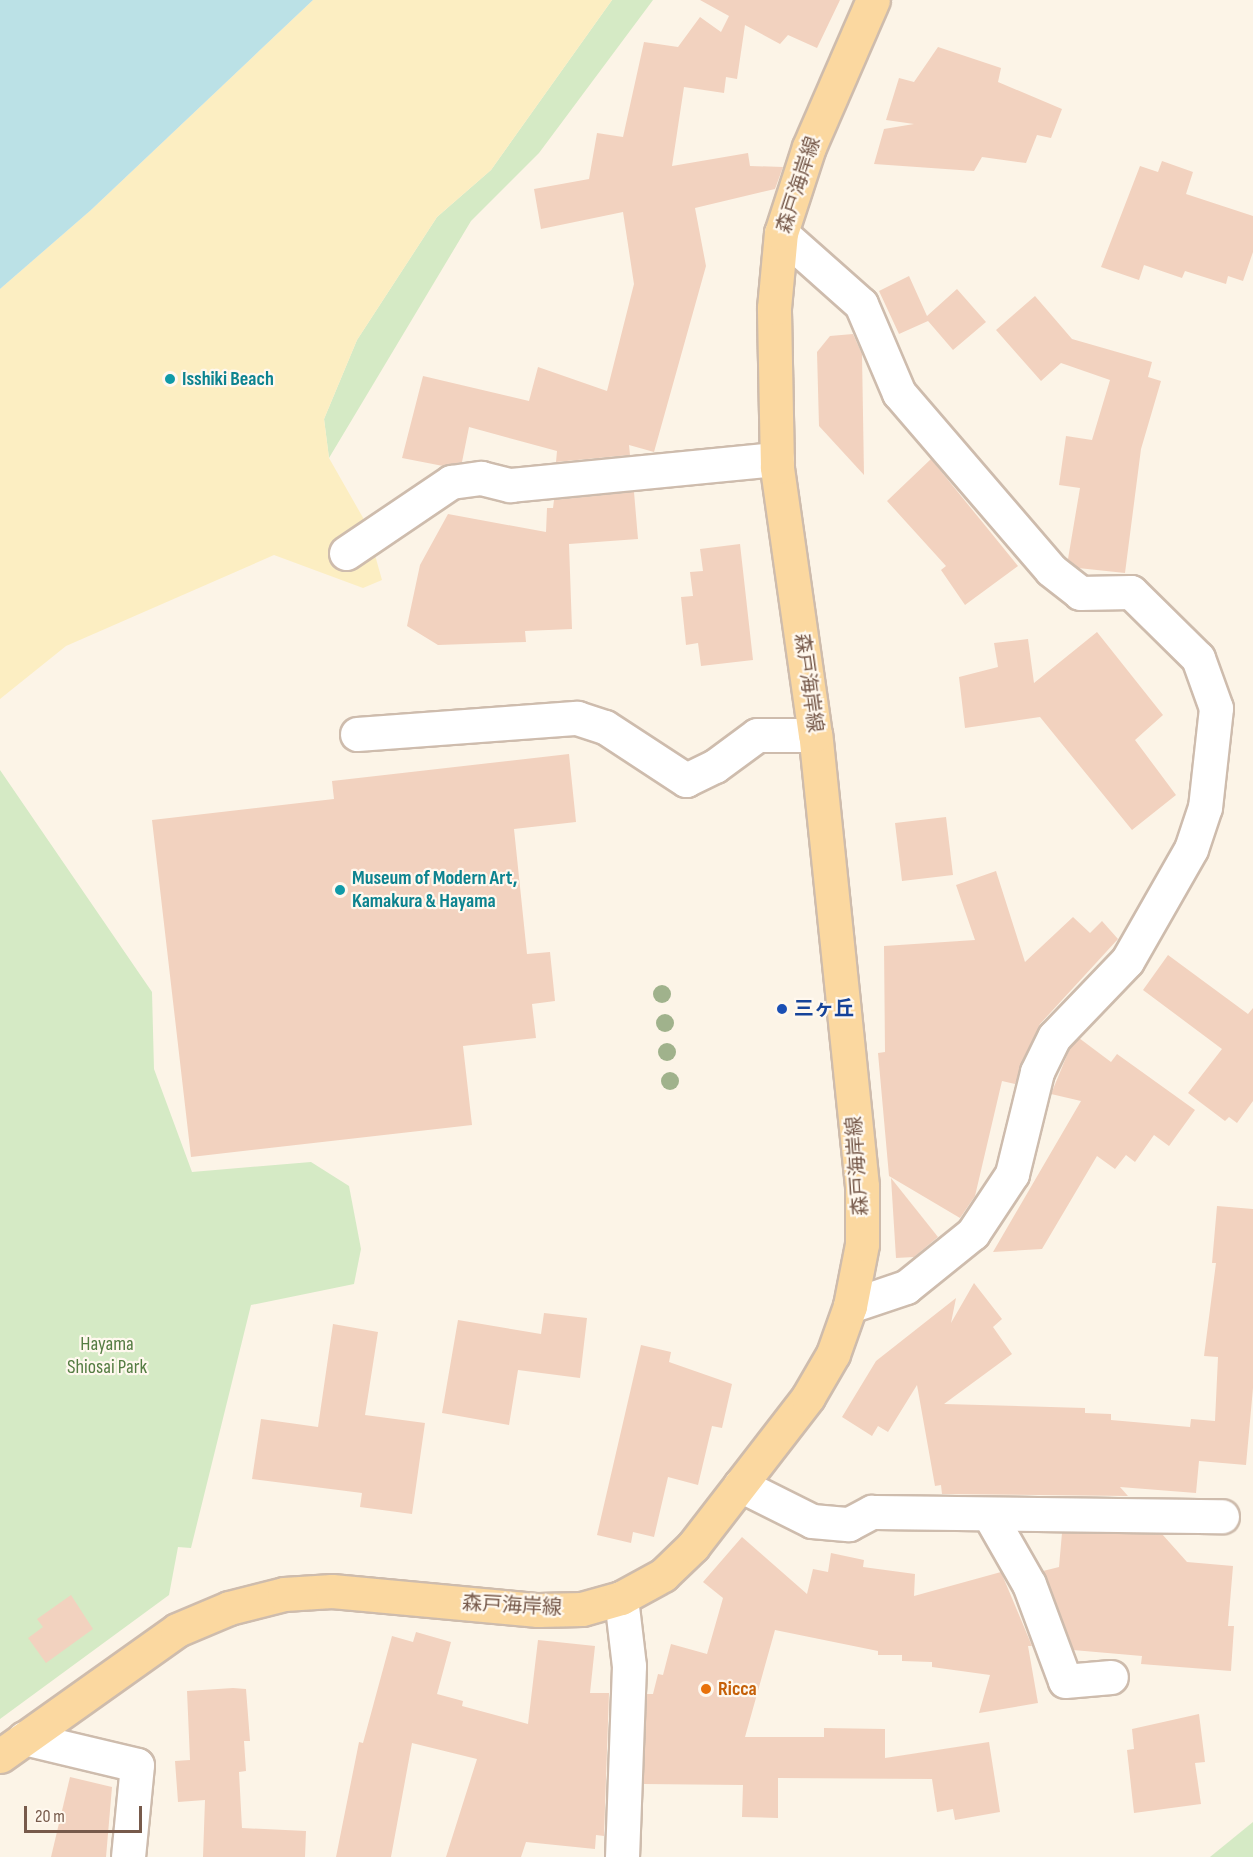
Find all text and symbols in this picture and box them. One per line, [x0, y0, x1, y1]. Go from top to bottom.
street label: 森戸海岸線 [772, 134, 826, 236]
place label: Isshiki Beach [182, 367, 274, 391]
marker: Isshiki Beach [163, 372, 177, 386]
street label: 森戸海岸線 [789, 632, 827, 734]
place label: Museum of Modern Art, Kamakura & Hayama [352, 867, 517, 914]
marker: Museum of Modern Art, Kamakura & Hayama [333, 883, 347, 897]
place label: 三ヶ丘 [794, 997, 854, 1021]
marker: 三ヶ丘 [775, 1002, 789, 1016]
street label: 森戸海岸線 [843, 1115, 873, 1217]
park label: Hayama Shiosai Park [67, 1333, 147, 1380]
street label: 森戸海岸線 [461, 1591, 563, 1621]
place label: Ricca [718, 1677, 757, 1701]
marker: Ricca [699, 1682, 713, 1696]
scale bar [27, 1794, 146, 1832]
text: 20 m [35, 1806, 65, 1827]

